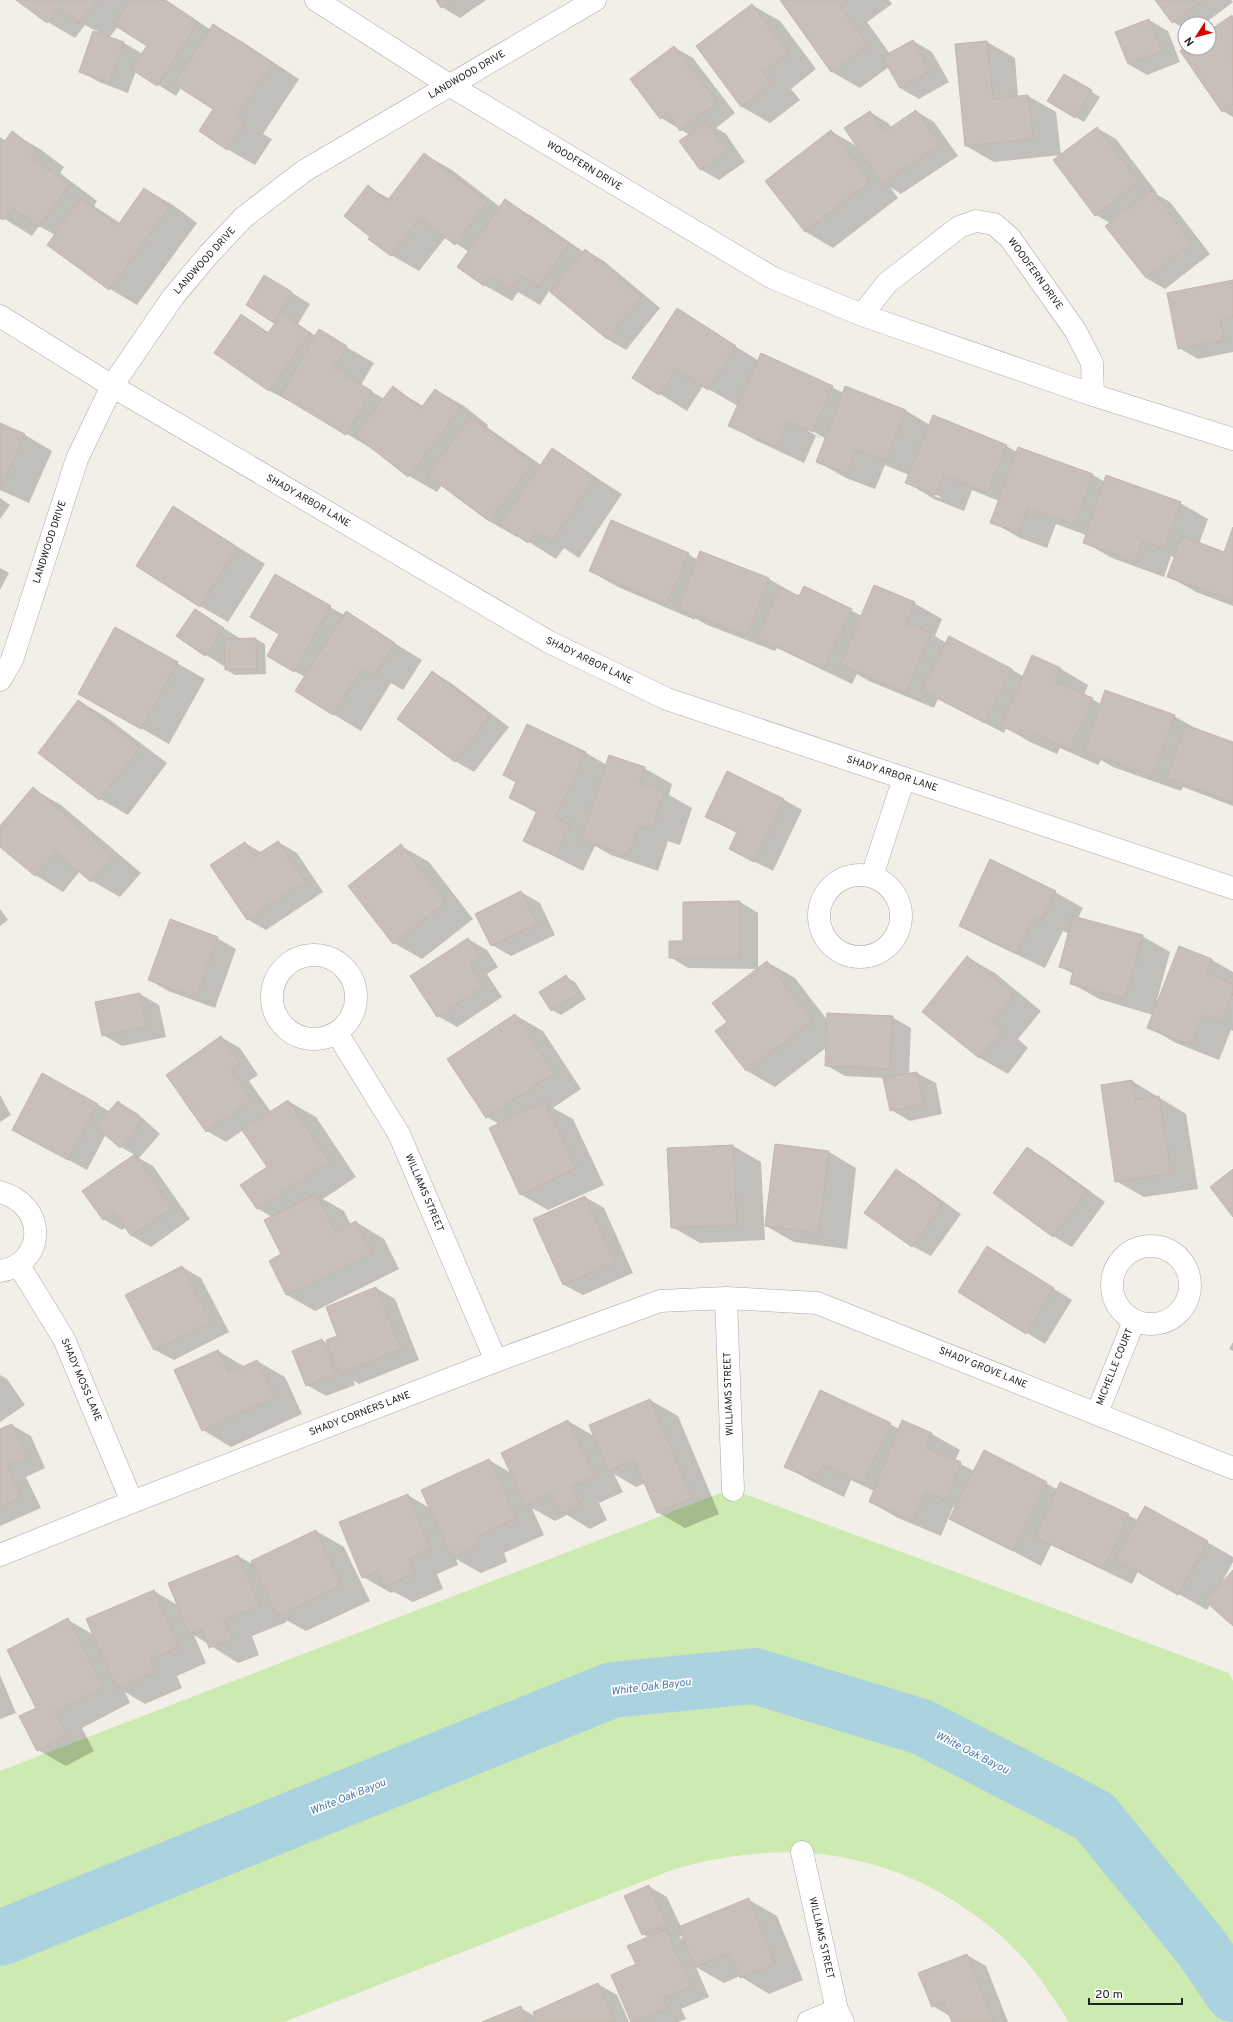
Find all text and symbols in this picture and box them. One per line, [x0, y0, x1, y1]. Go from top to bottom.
north arrow [1177, 16, 1217, 56]
text: N [1182, 34, 1198, 49]
street label: LANDWOOD DRIVE [426, 48, 508, 102]
street label: WOODFERN DRIVE [544, 138, 624, 194]
street label: LANDWOOD DRIVE [171, 224, 239, 298]
street label: WOODFERN DRIVE [1004, 235, 1066, 313]
street label: SHADY ARBOR LANE [264, 472, 352, 530]
street label: LANDWOOD DRIVE [30, 499, 70, 585]
street label: SHADY ARBOR LANE [543, 634, 635, 688]
street label: SHADY ARBOR LANE [845, 753, 939, 795]
street label: WILLIAMS STREET [402, 1152, 446, 1234]
street label: MICHELLE COURT [1094, 1326, 1137, 1408]
street label: SHADY MOSS LANE [58, 1336, 104, 1424]
street label: SHADY GROVE LANE [937, 1344, 1029, 1392]
street label: WILLIAMS STREET [721, 1352, 737, 1436]
street label: SHADY CORNERS LANE [308, 1389, 412, 1439]
water label: White Oak Bayou [610, 1675, 693, 1699]
water label: White Oak Bayou [933, 1729, 1012, 1778]
water label: White Oak Bayou [308, 1775, 389, 1819]
street label: WILLIAMS STREET [805, 1896, 837, 1980]
scale bar [1089, 1980, 1182, 2006]
text: 20 m [1095, 1987, 1123, 2003]

